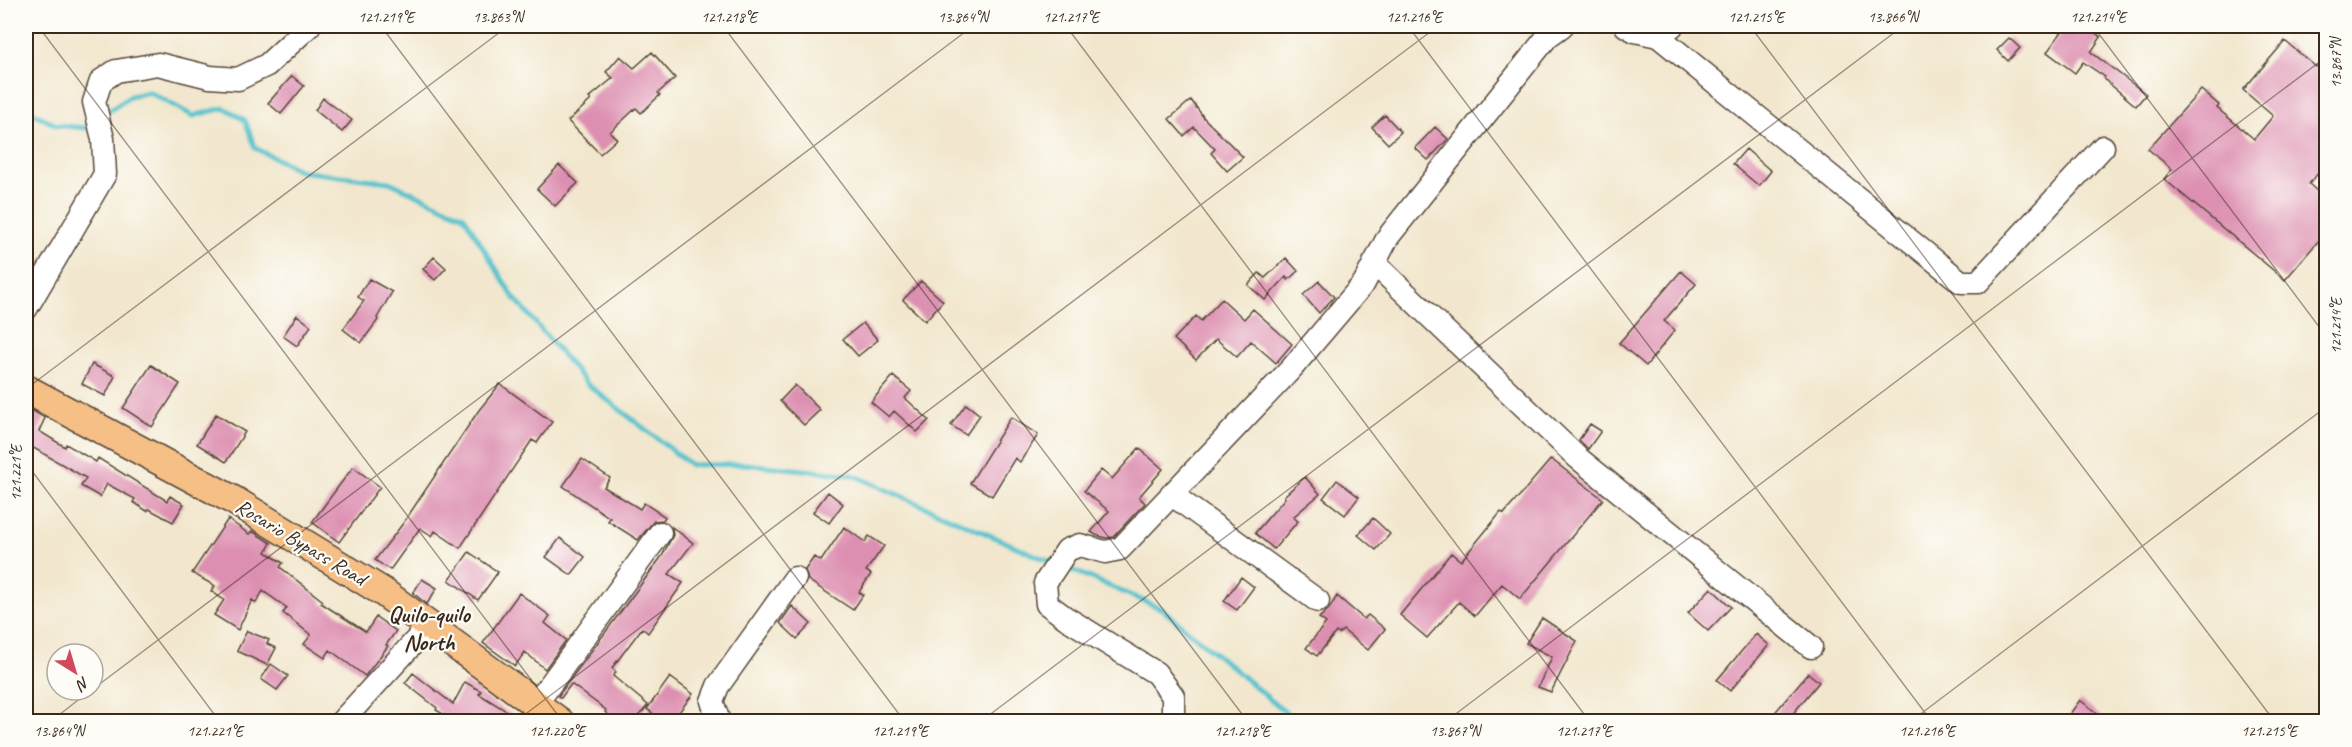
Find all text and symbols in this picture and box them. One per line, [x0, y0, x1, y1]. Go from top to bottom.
text: 121.219°E [358, 8, 416, 27]
text: 13.863°N [473, 8, 526, 27]
text: 121.218°E [701, 8, 759, 27]
text: 13.864°N [938, 8, 991, 27]
text: 121.217°E [1043, 8, 1101, 27]
text: 121.216°E [1386, 8, 1444, 27]
text: 121.215°E [1728, 8, 1786, 27]
text: 13.866°N [1868, 8, 1921, 27]
text: 121.214°E [2070, 8, 2128, 27]
text: 13.867°N [2327, 35, 2346, 88]
text: 121.214°E [2327, 296, 2346, 354]
text: 121.221°E [7, 443, 26, 501]
street label: Rosario Bypass Road [231, 493, 374, 593]
district label: Quilo-quilo North [388, 599, 472, 657]
north arrow [45, 642, 105, 702]
text: N [71, 672, 93, 696]
text: 13.864°N [34, 722, 87, 741]
text: 121.221°E [187, 722, 245, 741]
text: 121.220°E [529, 722, 587, 741]
text: 121.219°E [872, 722, 930, 741]
text: 121.218°E [1214, 722, 1272, 741]
text: 13.867°N [1430, 722, 1483, 741]
text: 121.217°E [1556, 722, 1614, 741]
text: 121.216°E [1899, 722, 1957, 741]
text: 121.215°E [2241, 722, 2299, 741]

